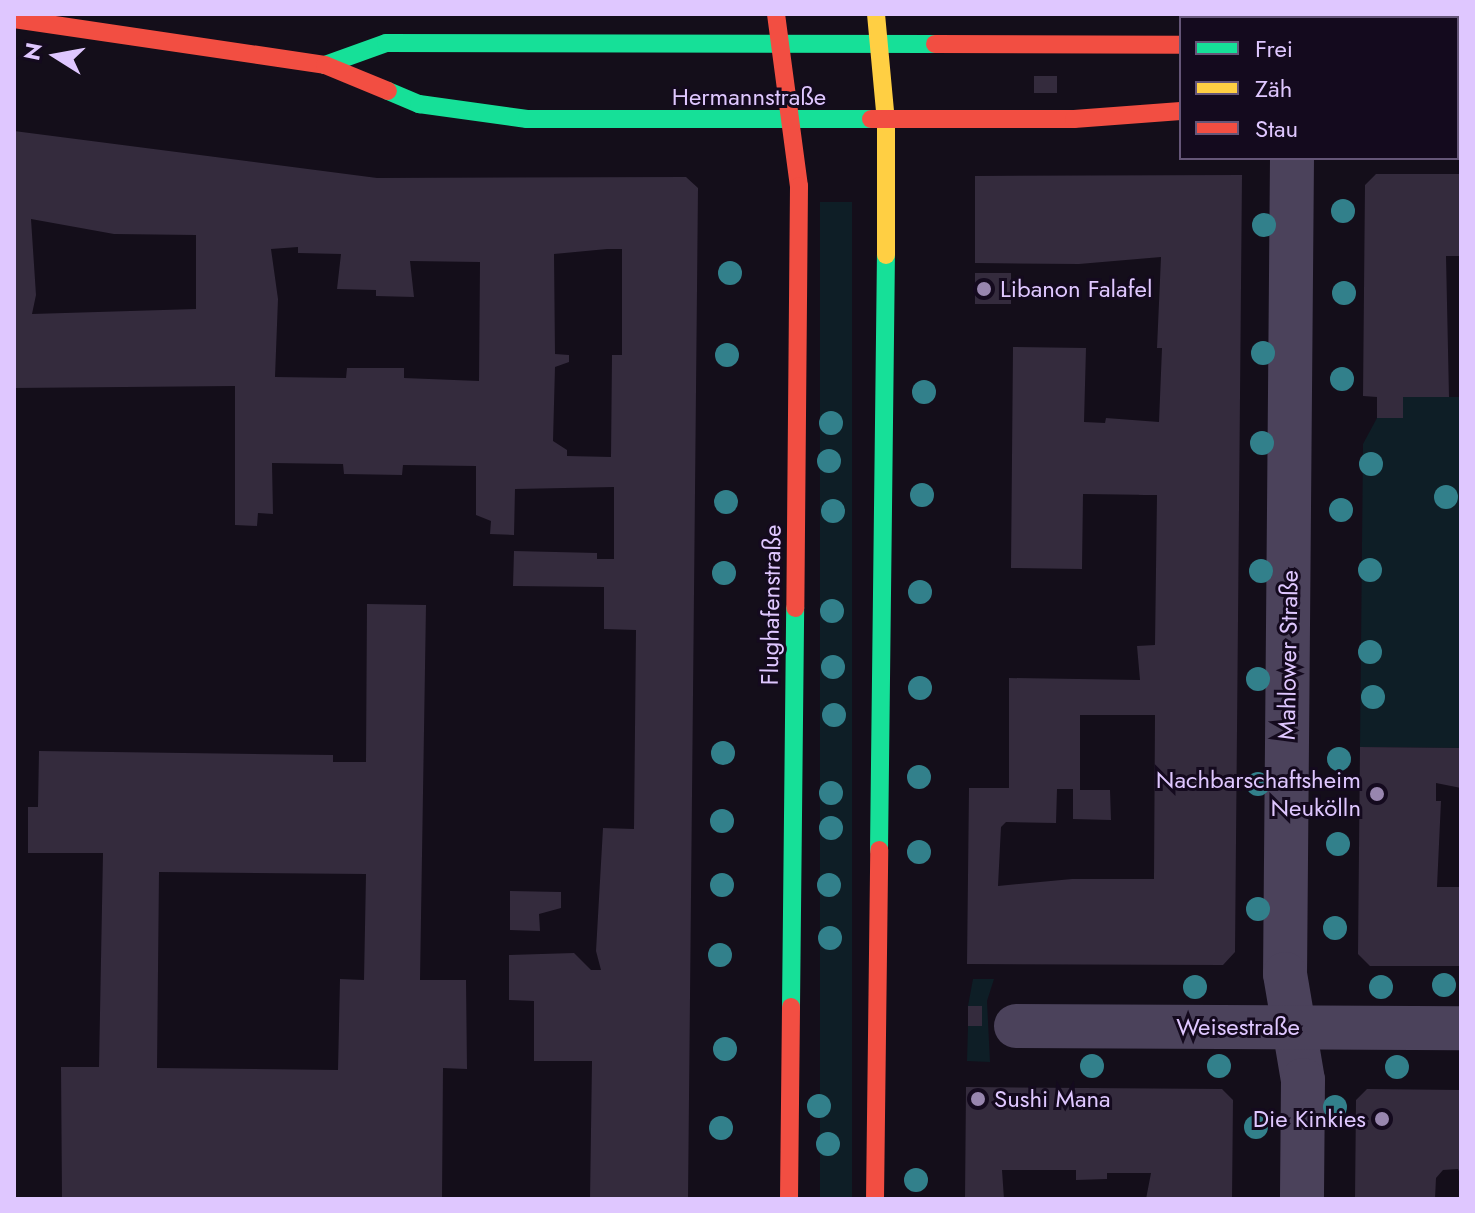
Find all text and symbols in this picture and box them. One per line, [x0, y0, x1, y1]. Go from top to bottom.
north arrow [16, 16, 96, 96]
legend [1179, 16, 1459, 160]
text: Frei [1255, 31, 1293, 66]
text: N [15, 40, 50, 63]
text: Zäh [1255, 71, 1292, 106]
street label: Hermannstraße [672, 83, 826, 111]
text: Stau [1255, 111, 1298, 146]
place label: Libanon Falafel [1000, 275, 1152, 303]
marker: Libanon Falafel [975, 280, 993, 298]
street label: Flughafenstraße [755, 524, 787, 686]
street label: Mahlower Straße [1272, 570, 1304, 740]
place label: Nachbarschaftsheim Neukölln [1156, 766, 1361, 822]
marker: Nachbarschaftsheim Neukölln [1368, 785, 1386, 803]
street label: Weisestraße [1176, 1013, 1300, 1041]
place label: Sushi Mana [994, 1085, 1111, 1113]
marker: Sushi Mana [969, 1090, 987, 1108]
place label: Die Kinkies [1253, 1105, 1366, 1133]
marker: Die Kinkies [1373, 1110, 1391, 1128]

